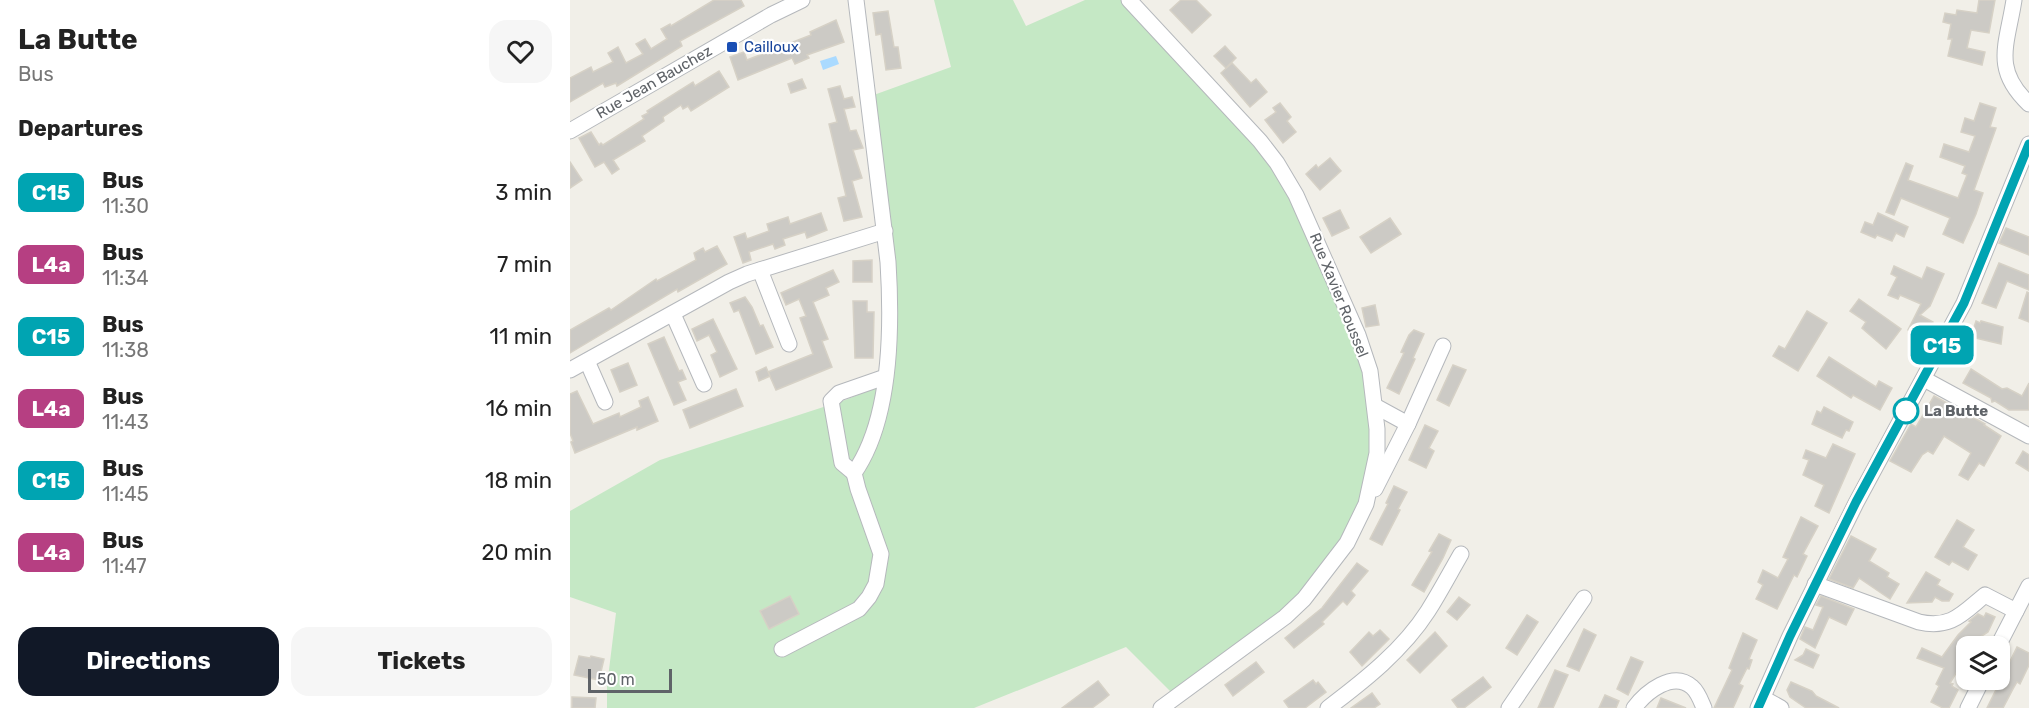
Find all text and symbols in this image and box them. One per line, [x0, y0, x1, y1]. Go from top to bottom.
button: heart [489, 20, 552, 83]
text: La Butte [18, 23, 138, 56]
place label: Cailloux [744, 38, 799, 56]
marker: Cailloux [725, 40, 739, 54]
street label: Rue Jean Bauchez [593, 41, 715, 122]
text: Bus [18, 62, 54, 86]
text: Departures [18, 115, 143, 142]
text: Bus [102, 167, 144, 194]
text: 3 min [495, 179, 552, 206]
text: C15 [32, 180, 70, 205]
text: 11:30 [102, 194, 149, 218]
street label: Rue Xavier Roussel [1306, 230, 1372, 360]
text: Bus [102, 239, 144, 266]
text: 7 min [497, 251, 552, 278]
text: L4a [31, 252, 71, 277]
text: 11:34 [102, 266, 149, 290]
text: Bus [102, 311, 144, 338]
text: 11 min [490, 323, 552, 350]
text: C15 [32, 324, 70, 349]
line badge: C15 [1908, 326, 1976, 364]
text: C15 [1923, 333, 1961, 358]
text: 11:38 [102, 338, 149, 362]
text: Bus [102, 383, 144, 410]
text: 16 min [486, 395, 552, 422]
text: L4a [31, 396, 71, 421]
marker: La Butte [1893, 398, 1919, 424]
place label: La Butte [1924, 402, 1988, 420]
text: 11:43 [102, 410, 149, 434]
text: Bus [102, 455, 144, 482]
text: 18 min [485, 467, 552, 494]
text: C15 [32, 468, 70, 493]
text: 11:45 [102, 482, 149, 506]
text: Bus [102, 527, 144, 554]
text: 20 min [482, 539, 552, 566]
text: L4a [31, 540, 71, 565]
text: 11:47 [102, 554, 147, 578]
button: Directions [18, 627, 279, 696]
button: Tickets [291, 627, 552, 696]
map controls [1956, 636, 2010, 690]
button: layers [1956, 636, 2010, 690]
scale bar [588, 666, 672, 694]
text: 50 m [597, 670, 635, 689]

